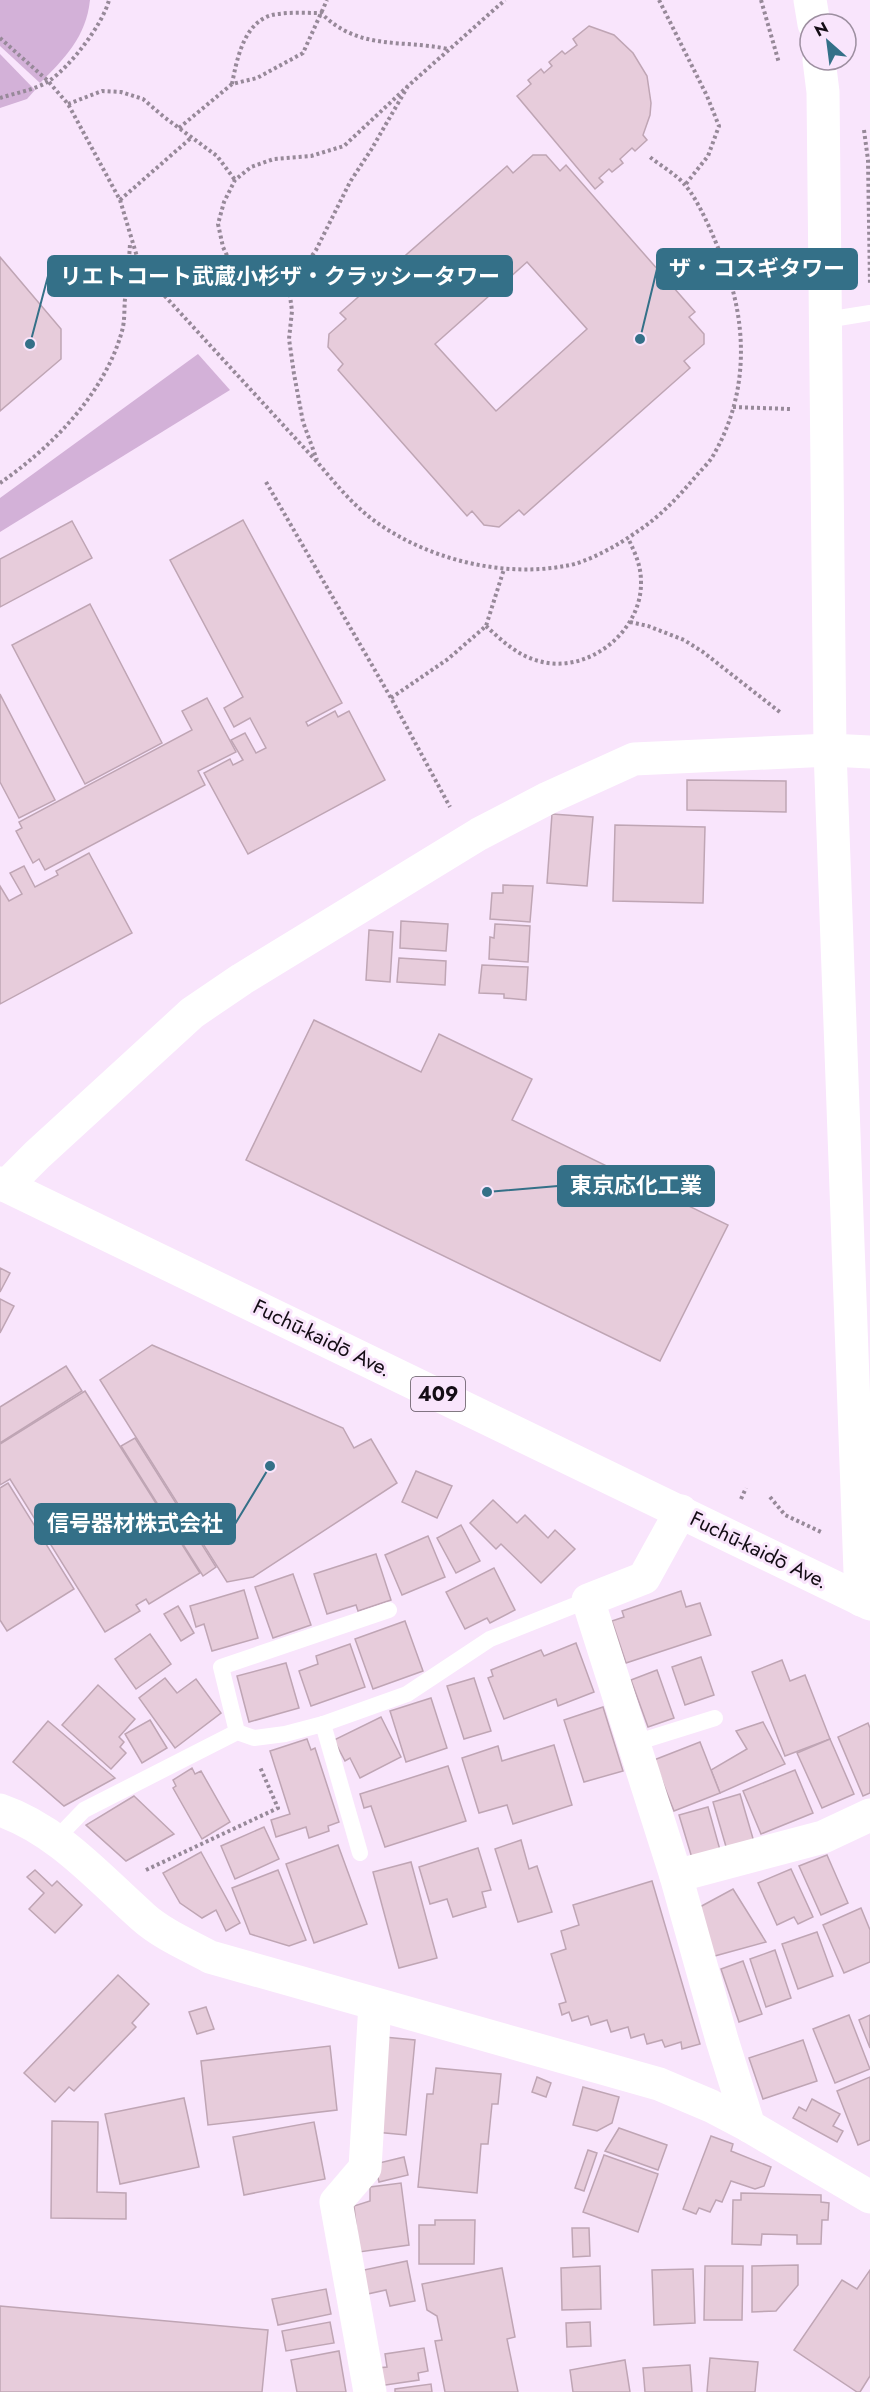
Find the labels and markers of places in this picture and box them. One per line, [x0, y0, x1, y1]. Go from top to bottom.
callout: ザ・コスギタワー [657, 249, 857, 289]
callout: リエトコート武蔵小杉ザ・クラッシータワー [48, 256, 512, 296]
callout: 東京応化工業 [558, 1166, 714, 1206]
callout: 信号器材株式会社 [35, 1504, 235, 1544]

